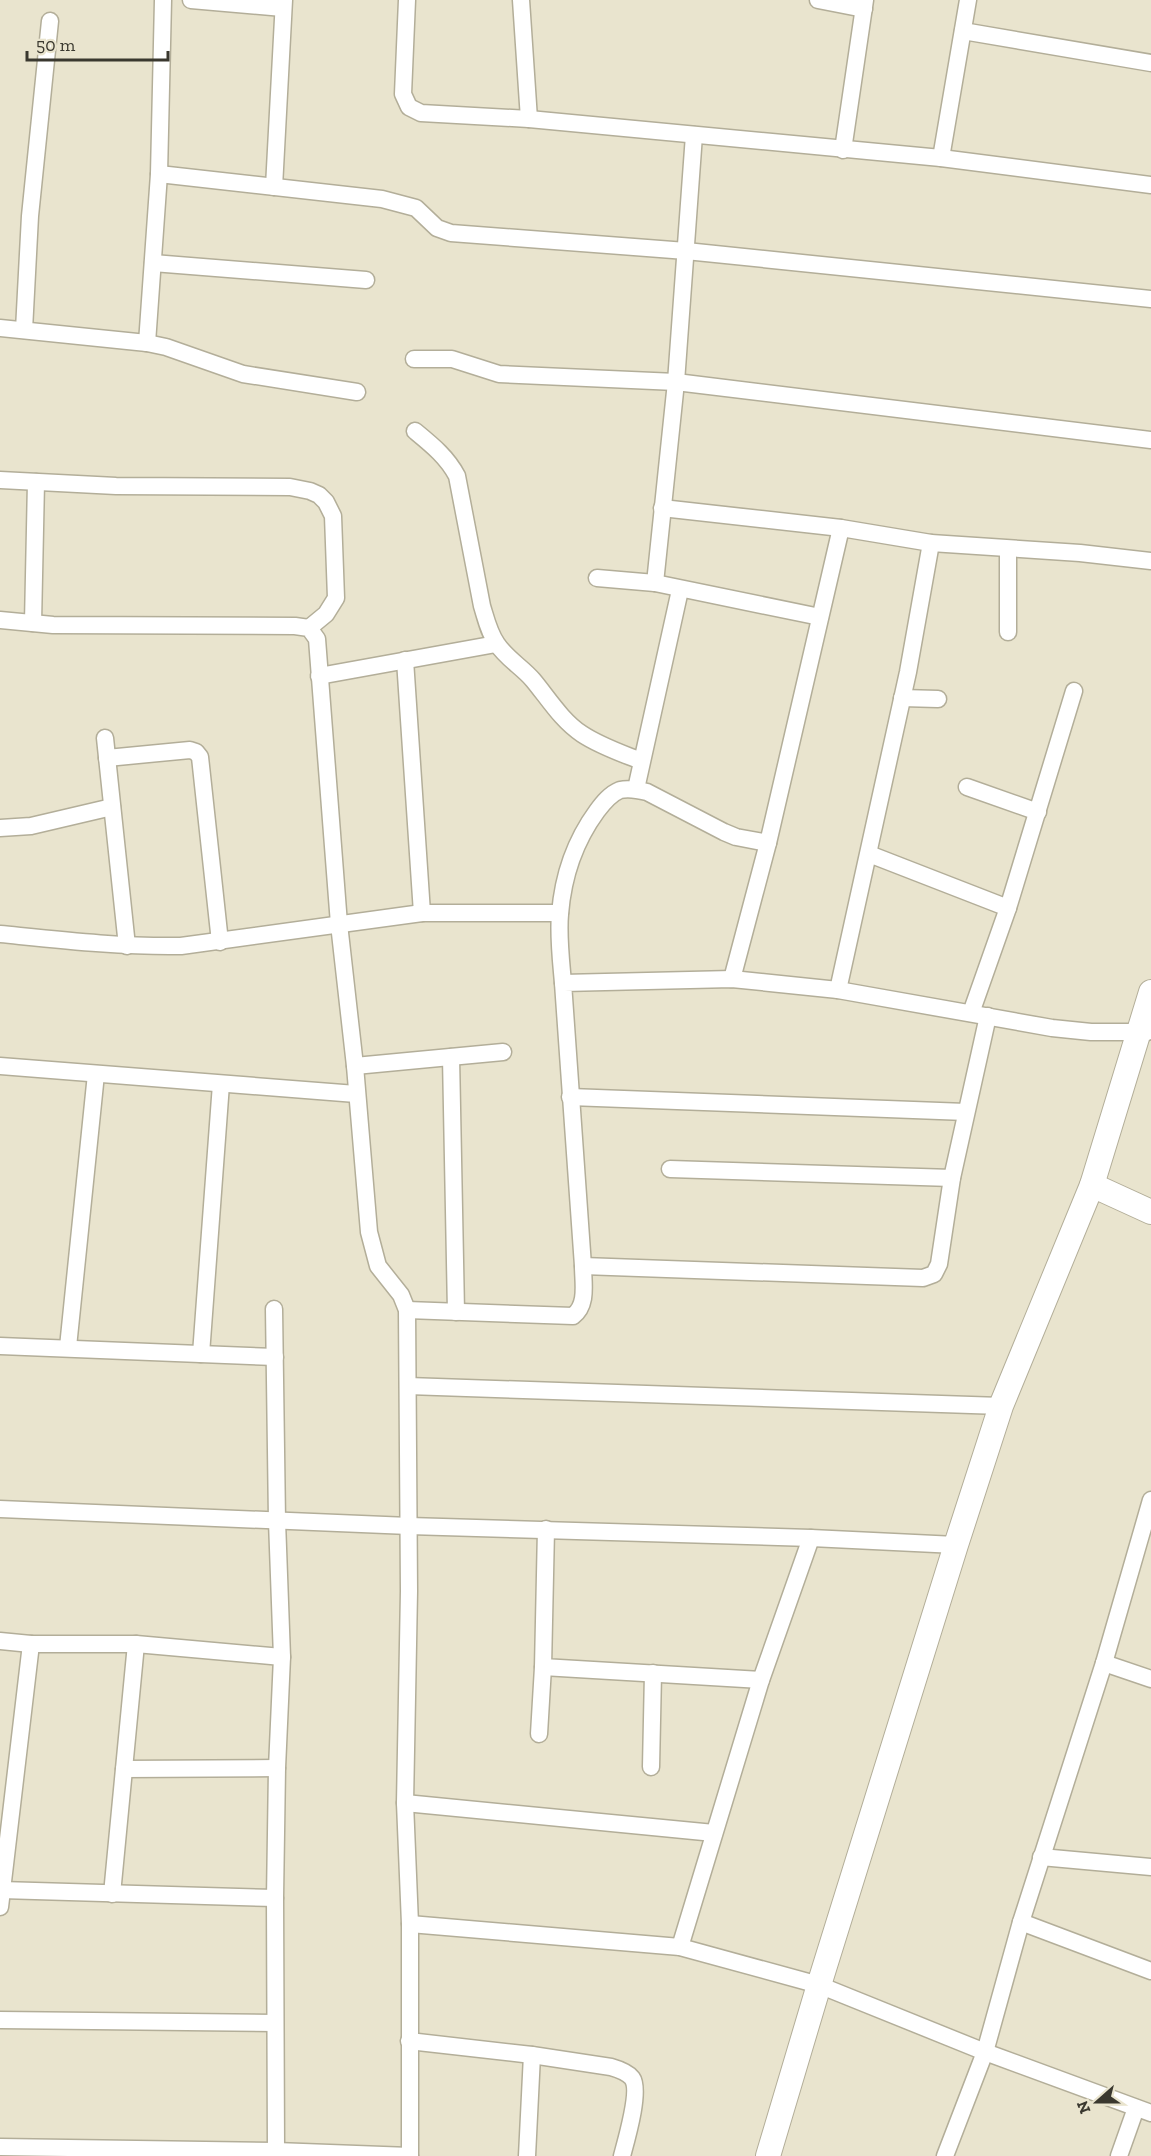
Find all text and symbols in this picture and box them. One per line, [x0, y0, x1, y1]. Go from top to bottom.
scale bar [27, 24, 168, 62]
text: 50 m [36, 34, 76, 56]
north arrow [1067, 2072, 1127, 2132]
text: N [1072, 2098, 1095, 2116]

